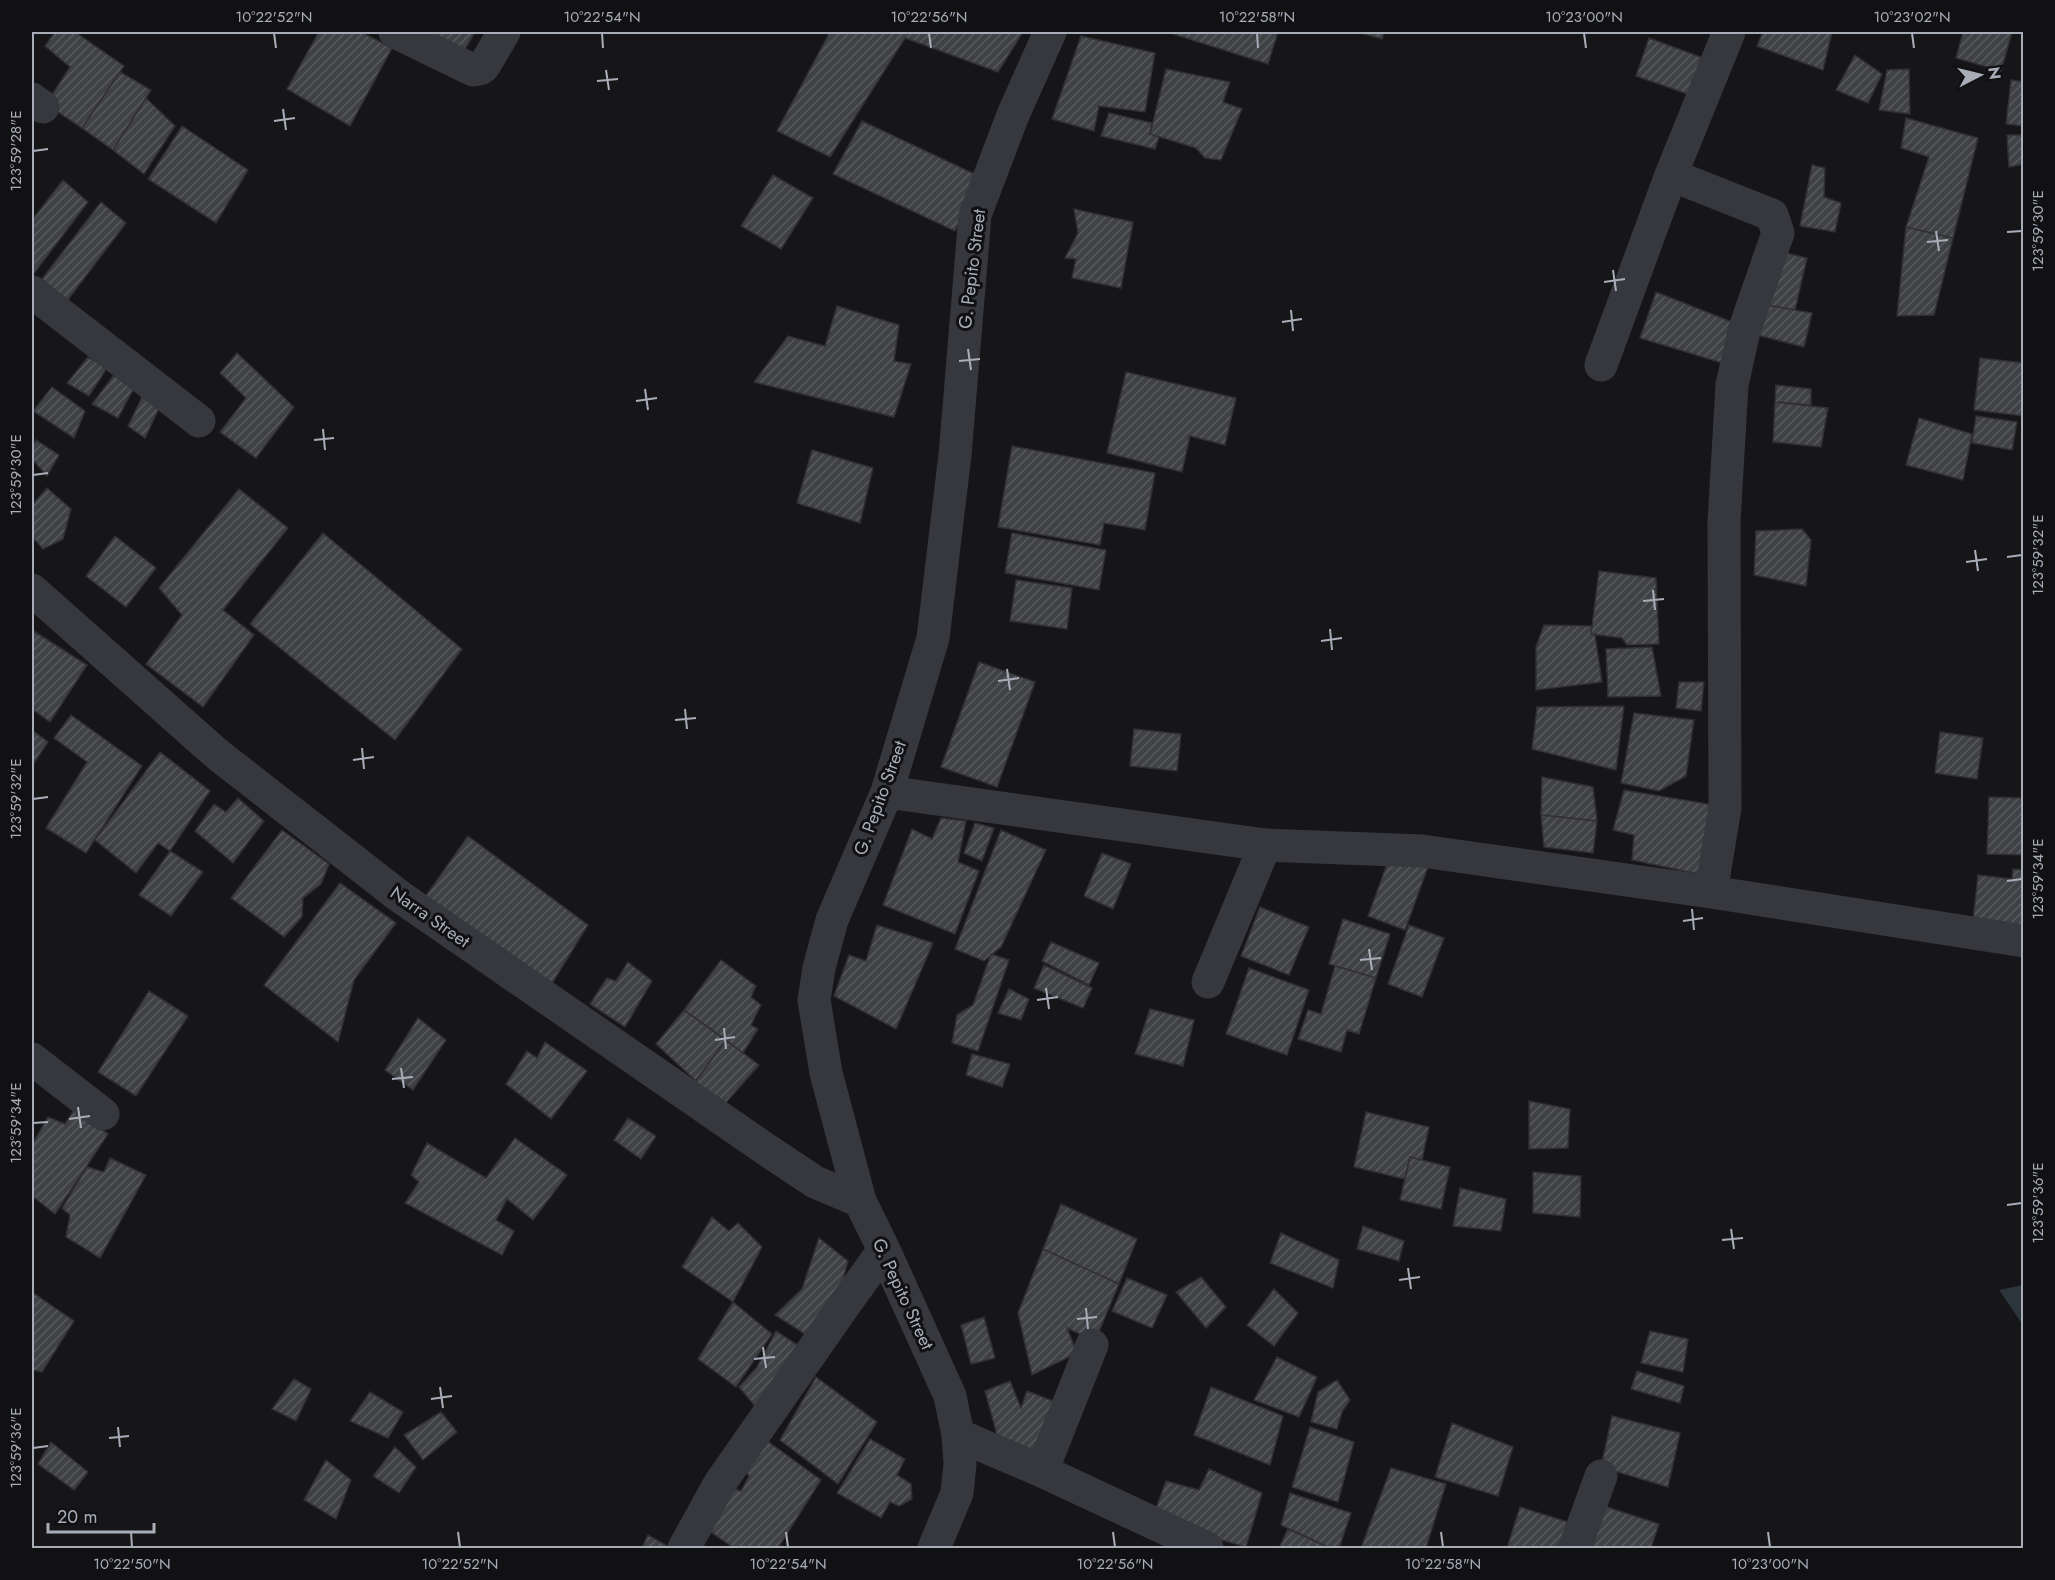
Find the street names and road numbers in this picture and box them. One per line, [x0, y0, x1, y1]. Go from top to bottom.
street label: G. Pepito Street [952, 207, 992, 330]
street label: G. Pepito Street [847, 736, 913, 859]
street label: Narra Street [385, 880, 476, 954]
street label: G. Pepito Street [866, 1234, 940, 1355]

